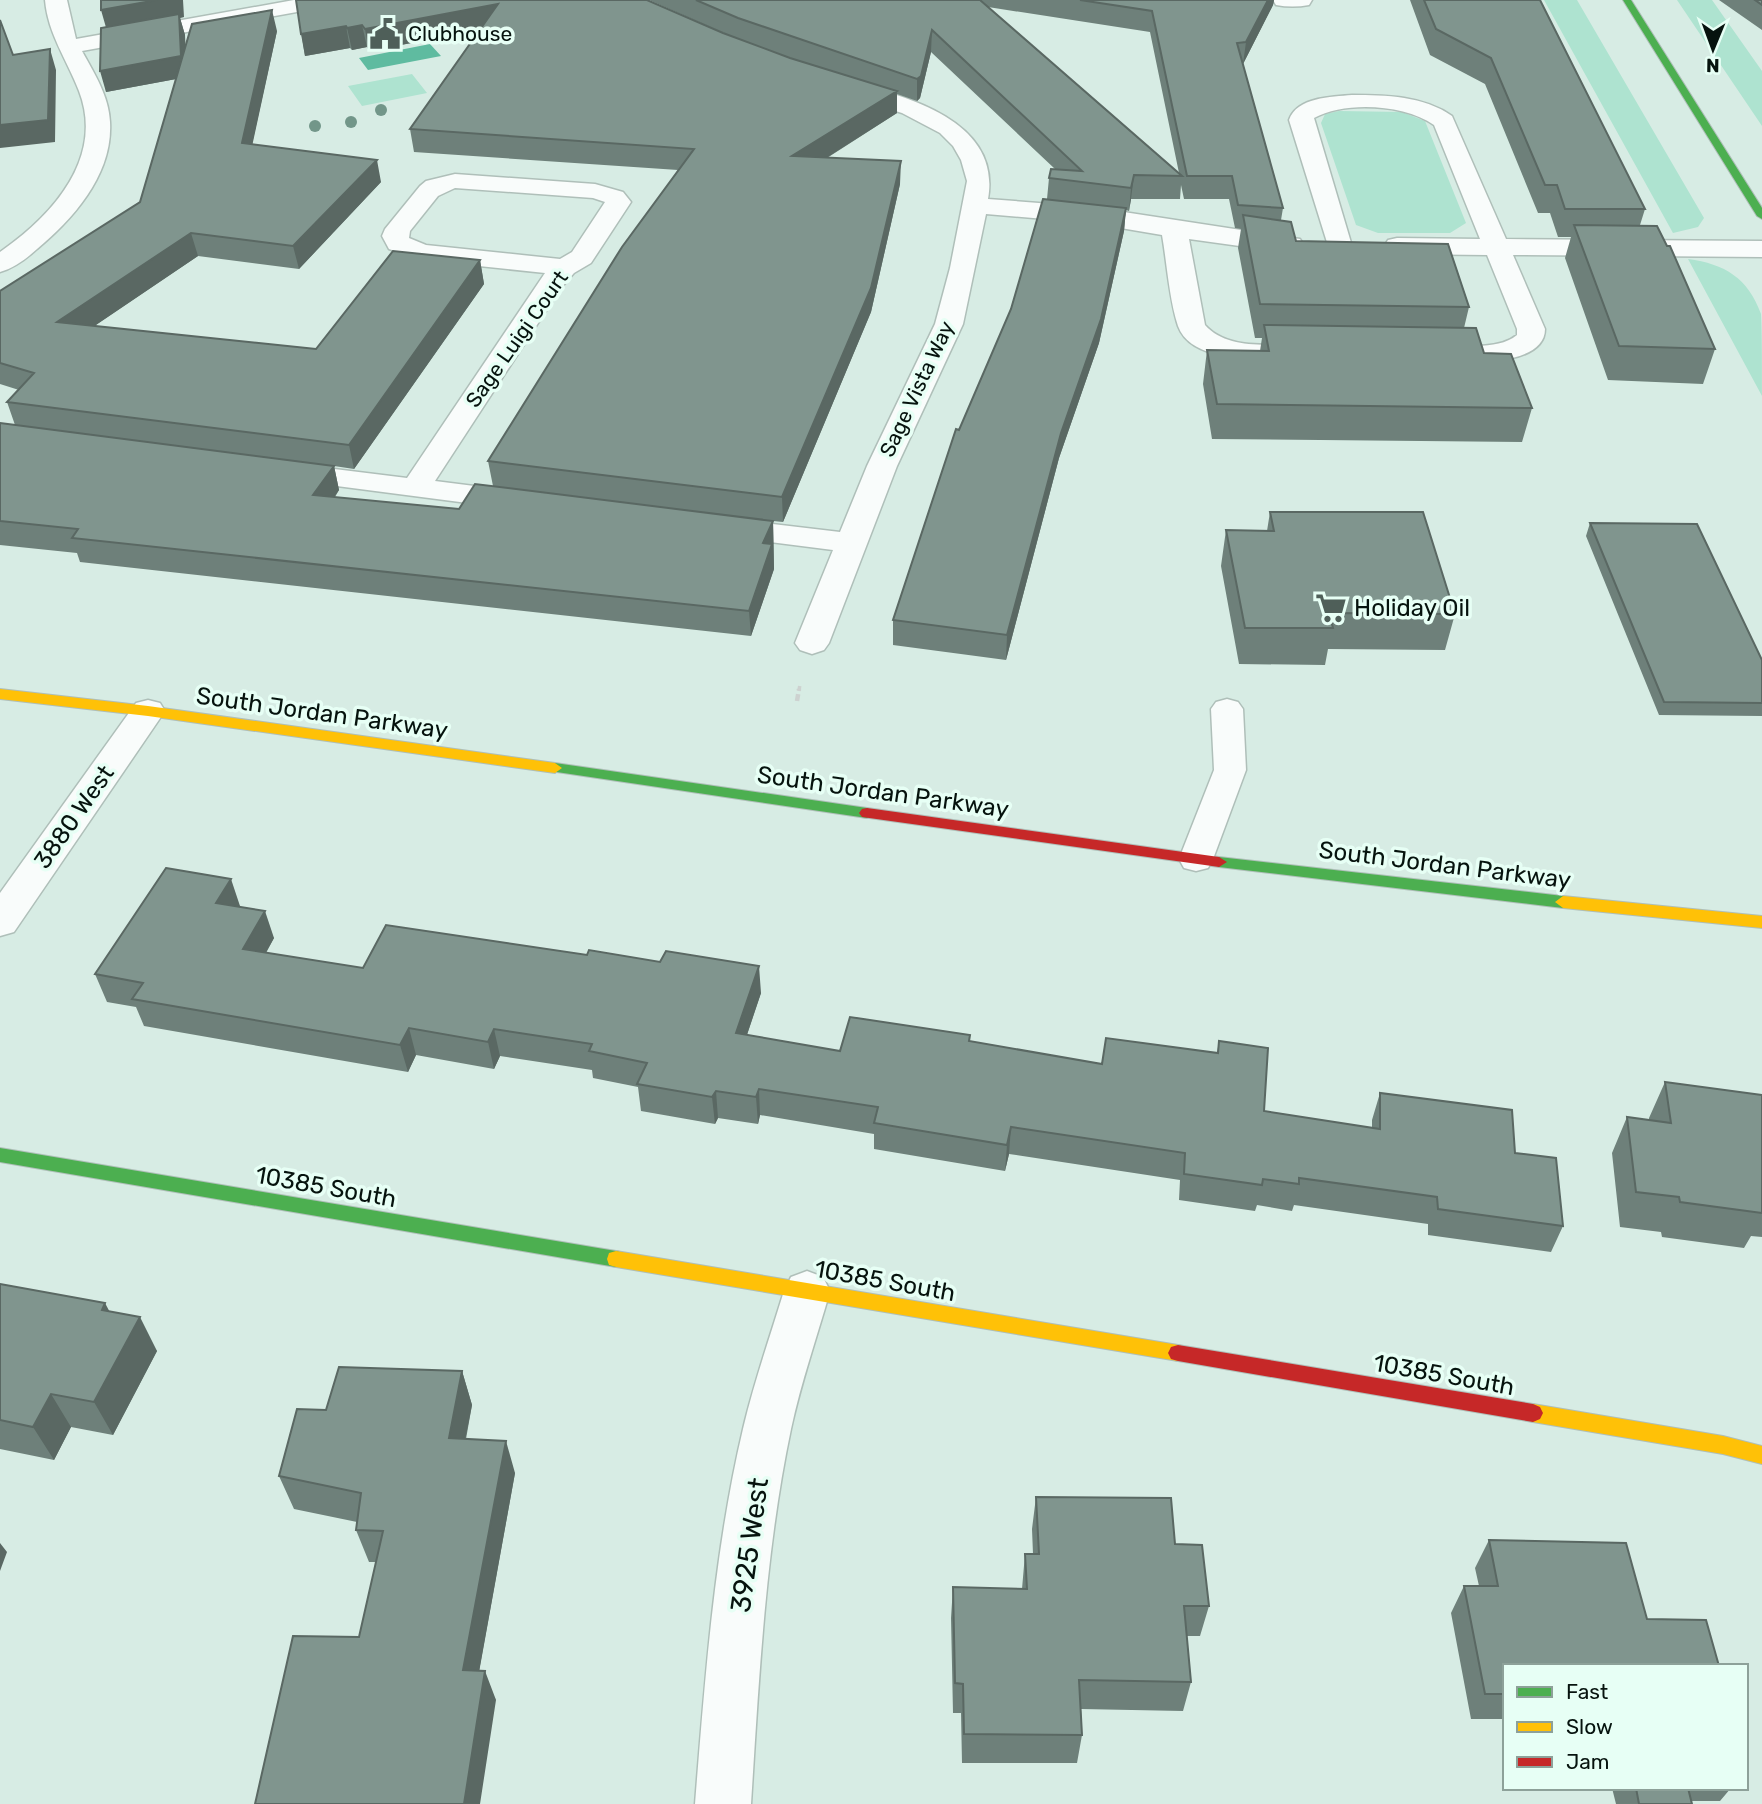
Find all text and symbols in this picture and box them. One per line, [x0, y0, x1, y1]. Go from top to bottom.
north arrow [1678, 14, 1748, 84]
public building icon: Clubhouse [368, 17, 402, 51]
place label: Clubhouse [408, 21, 512, 46]
text: N [1706, 54, 1720, 77]
street label: Sage Luigi Court [460, 266, 573, 412]
street label: Sage Vista Way [874, 317, 959, 461]
supermarket icon: Holiday Oil [1314, 591, 1348, 625]
place label: Holiday Oil [1354, 594, 1470, 622]
street label: South Jordan Parkway [194, 681, 450, 745]
street label: 3880 West [28, 760, 120, 874]
street label: South Jordan Parkway [755, 760, 1011, 824]
street label: South Jordan Parkway [1317, 836, 1573, 894]
street label: 10385 South [253, 1161, 399, 1213]
street label: 10385 South [812, 1255, 958, 1307]
street label: 10385 South [1371, 1349, 1517, 1401]
street label: 3925 West [724, 1476, 775, 1615]
legend [1503, 1664, 1748, 1790]
text: Fast [1566, 1679, 1608, 1704]
text: Slow [1566, 1714, 1613, 1739]
text: Jam [1566, 1749, 1610, 1774]

